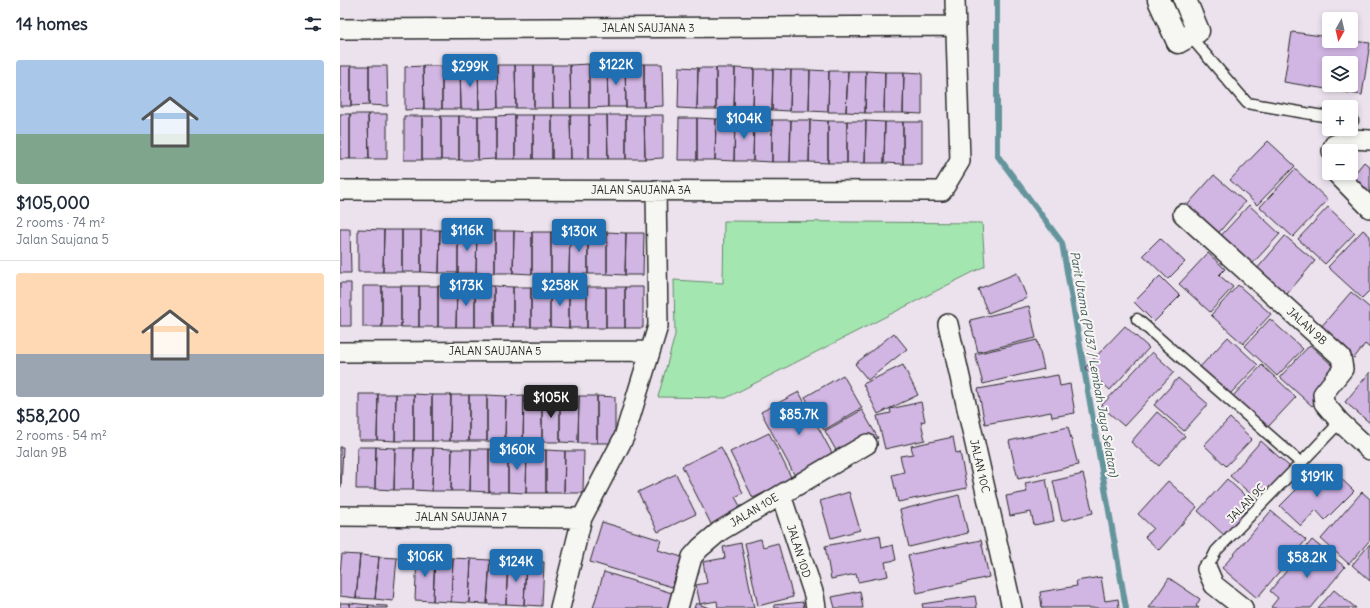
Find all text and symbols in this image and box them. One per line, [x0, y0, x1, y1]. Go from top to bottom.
north arrow [1322, 12, 1358, 48]
map controls [1322, 12, 1358, 180]
text: 14 homes [16, 13, 88, 35]
icon: filters [302, 13, 324, 35]
street label: JALAN SAUJANA 3 [602, 21, 694, 35]
pin: $122K [588, 52, 644, 86]
pin: $299K [442, 54, 498, 88]
text: $122K [599, 56, 633, 73]
button: layers [1322, 56, 1358, 92]
text: $299K [451, 58, 489, 75]
icon: home [134, 86, 206, 158]
button: + [1322, 100, 1358, 136]
pin: $104K [716, 106, 772, 140]
text: $104K [726, 110, 762, 127]
button: − [1322, 144, 1358, 180]
street label: JALAN SAUJANA 3A [591, 183, 691, 197]
text: $105,000 [16, 192, 90, 214]
text: 2 rooms · 74 m² [16, 214, 105, 231]
pin: $116K [439, 218, 495, 252]
pin: $130K [551, 219, 607, 253]
text: $116K [451, 222, 483, 239]
text: $130K [561, 223, 597, 240]
text: Jalan Saujana 5 [16, 231, 109, 248]
water label: Parit Utama (PU37 / Lembah Jaya Selatan) [1067, 250, 1122, 479]
pin: $173K [438, 273, 494, 307]
pin: $258K [532, 273, 588, 307]
text: $173K [449, 277, 483, 294]
text: $258K [541, 277, 579, 294]
icon: home [134, 299, 206, 371]
street label: JALAN 9B [1284, 304, 1330, 348]
street label: JALAN SAUJANA 5 [449, 344, 541, 358]
pin: $105K [523, 385, 579, 419]
text: $105K [533, 389, 569, 406]
pin: $85.7K [766, 402, 832, 436]
text: $58,200 [16, 405, 80, 427]
text: $85.7K [779, 406, 819, 423]
text: 2 rooms · 54 m² [16, 427, 107, 444]
pin: $160K [489, 437, 545, 471]
street label: JALAN 10C [967, 438, 993, 494]
text: $160K [499, 441, 535, 458]
text: Jalan 9B [16, 444, 67, 461]
pin: $191K [1289, 464, 1345, 498]
text: $191K [1301, 468, 1333, 485]
street label: JALAN 9C [1224, 480, 1268, 526]
street label: JALAN 10E [727, 490, 781, 530]
street label: JALAN SAUJANA 7 [415, 510, 508, 524]
street label: JALAN 10D [784, 522, 814, 580]
pin: $106K [397, 544, 453, 578]
pin: $58.2K [1274, 545, 1340, 579]
text: $106K [407, 548, 443, 565]
pin: $124K [488, 549, 544, 583]
text: $58.2K [1287, 549, 1327, 566]
text: $124K [499, 553, 533, 570]

